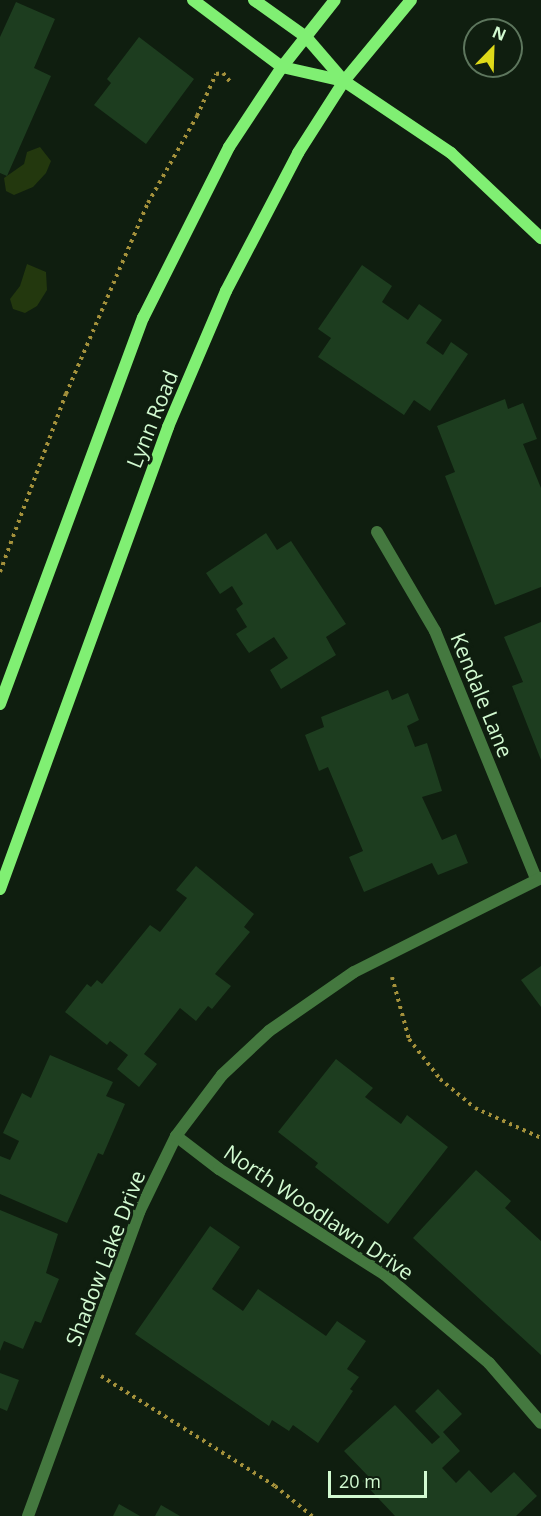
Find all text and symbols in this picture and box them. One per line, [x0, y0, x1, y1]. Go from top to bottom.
north arrow [463, 18, 523, 78]
text: N [489, 21, 510, 46]
street label: Lynn Road [121, 367, 183, 471]
street label: Kendale Lane [446, 629, 518, 761]
street label: North Woodlawn Drive [219, 1139, 419, 1285]
street label: Shadow Lake Drive [60, 1167, 150, 1349]
scale bar [331, 1459, 430, 1497]
text: 20 m [339, 1469, 381, 1493]

